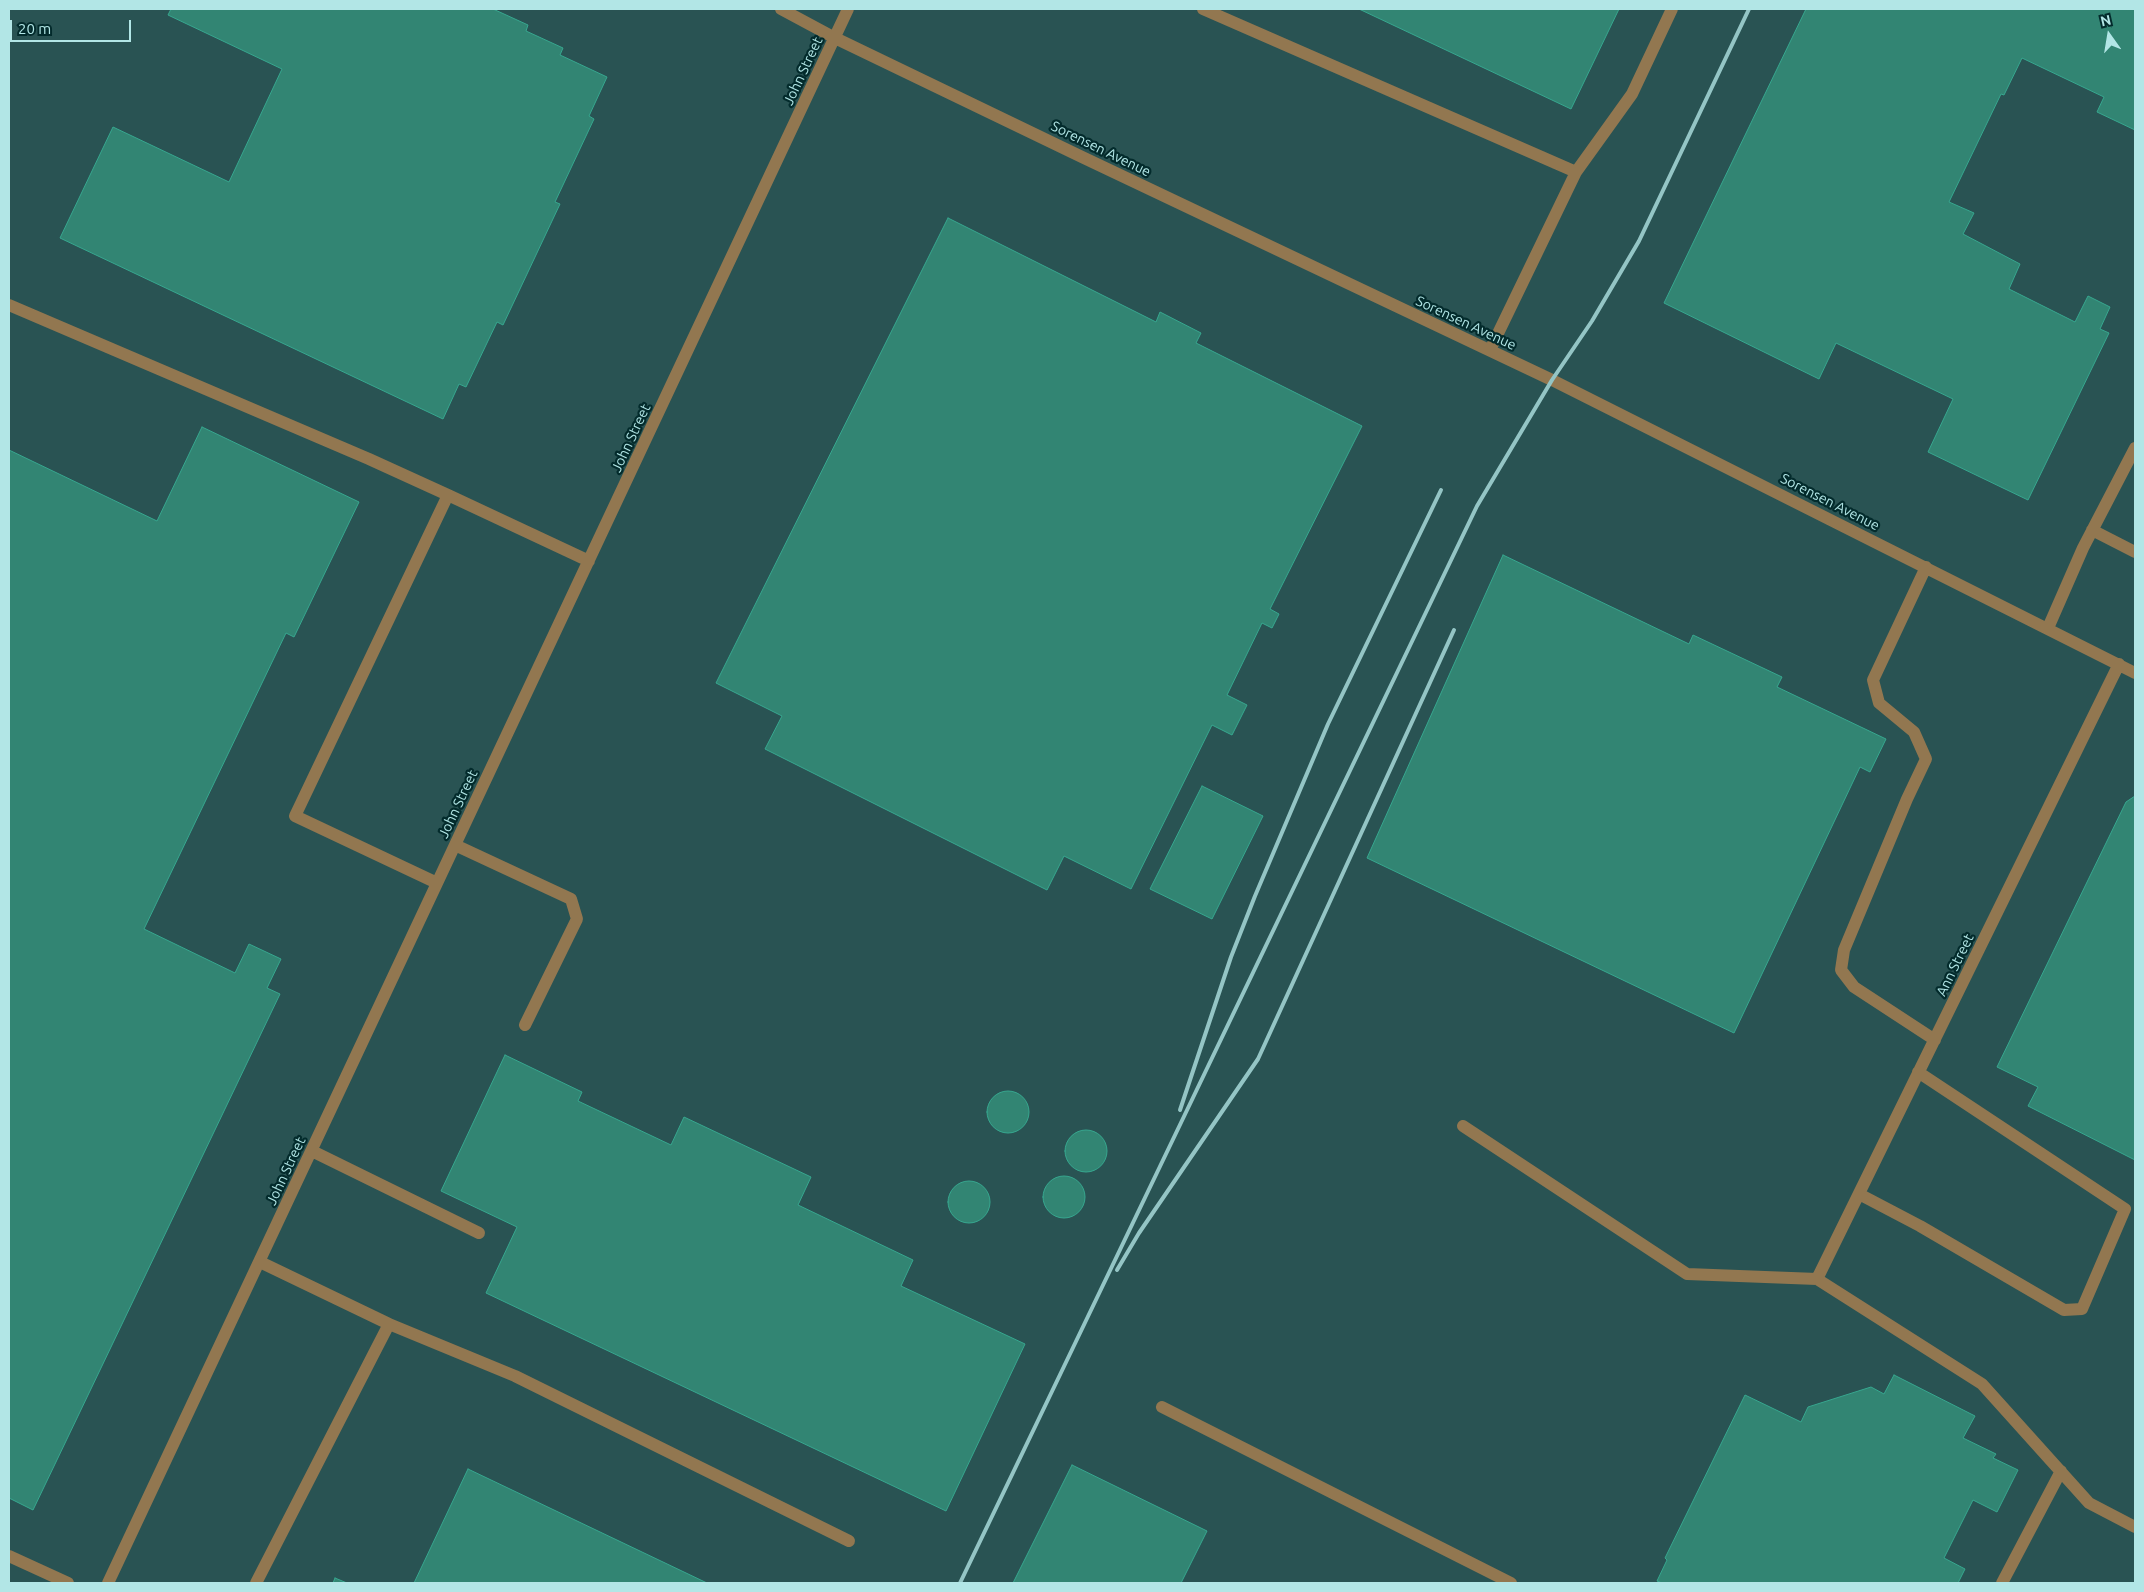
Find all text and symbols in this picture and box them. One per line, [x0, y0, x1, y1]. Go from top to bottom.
scale bar [12, 10, 134, 42]
north arrow [2084, 10, 2134, 60]
text: N [2099, 11, 2113, 29]
text: 20 m [18, 20, 51, 37]
street label: John Street [780, 34, 826, 108]
street label: Sorensen Avenue [1048, 118, 1154, 180]
street label: Sorensen Avenue [1413, 292, 1519, 354]
street label: John Street [608, 401, 654, 475]
street label: Sorensen Avenue [1778, 470, 1882, 534]
street label: John Street [435, 767, 481, 841]
street label: Ann Street [1933, 931, 1977, 999]
street label: John Street [263, 1134, 309, 1208]

